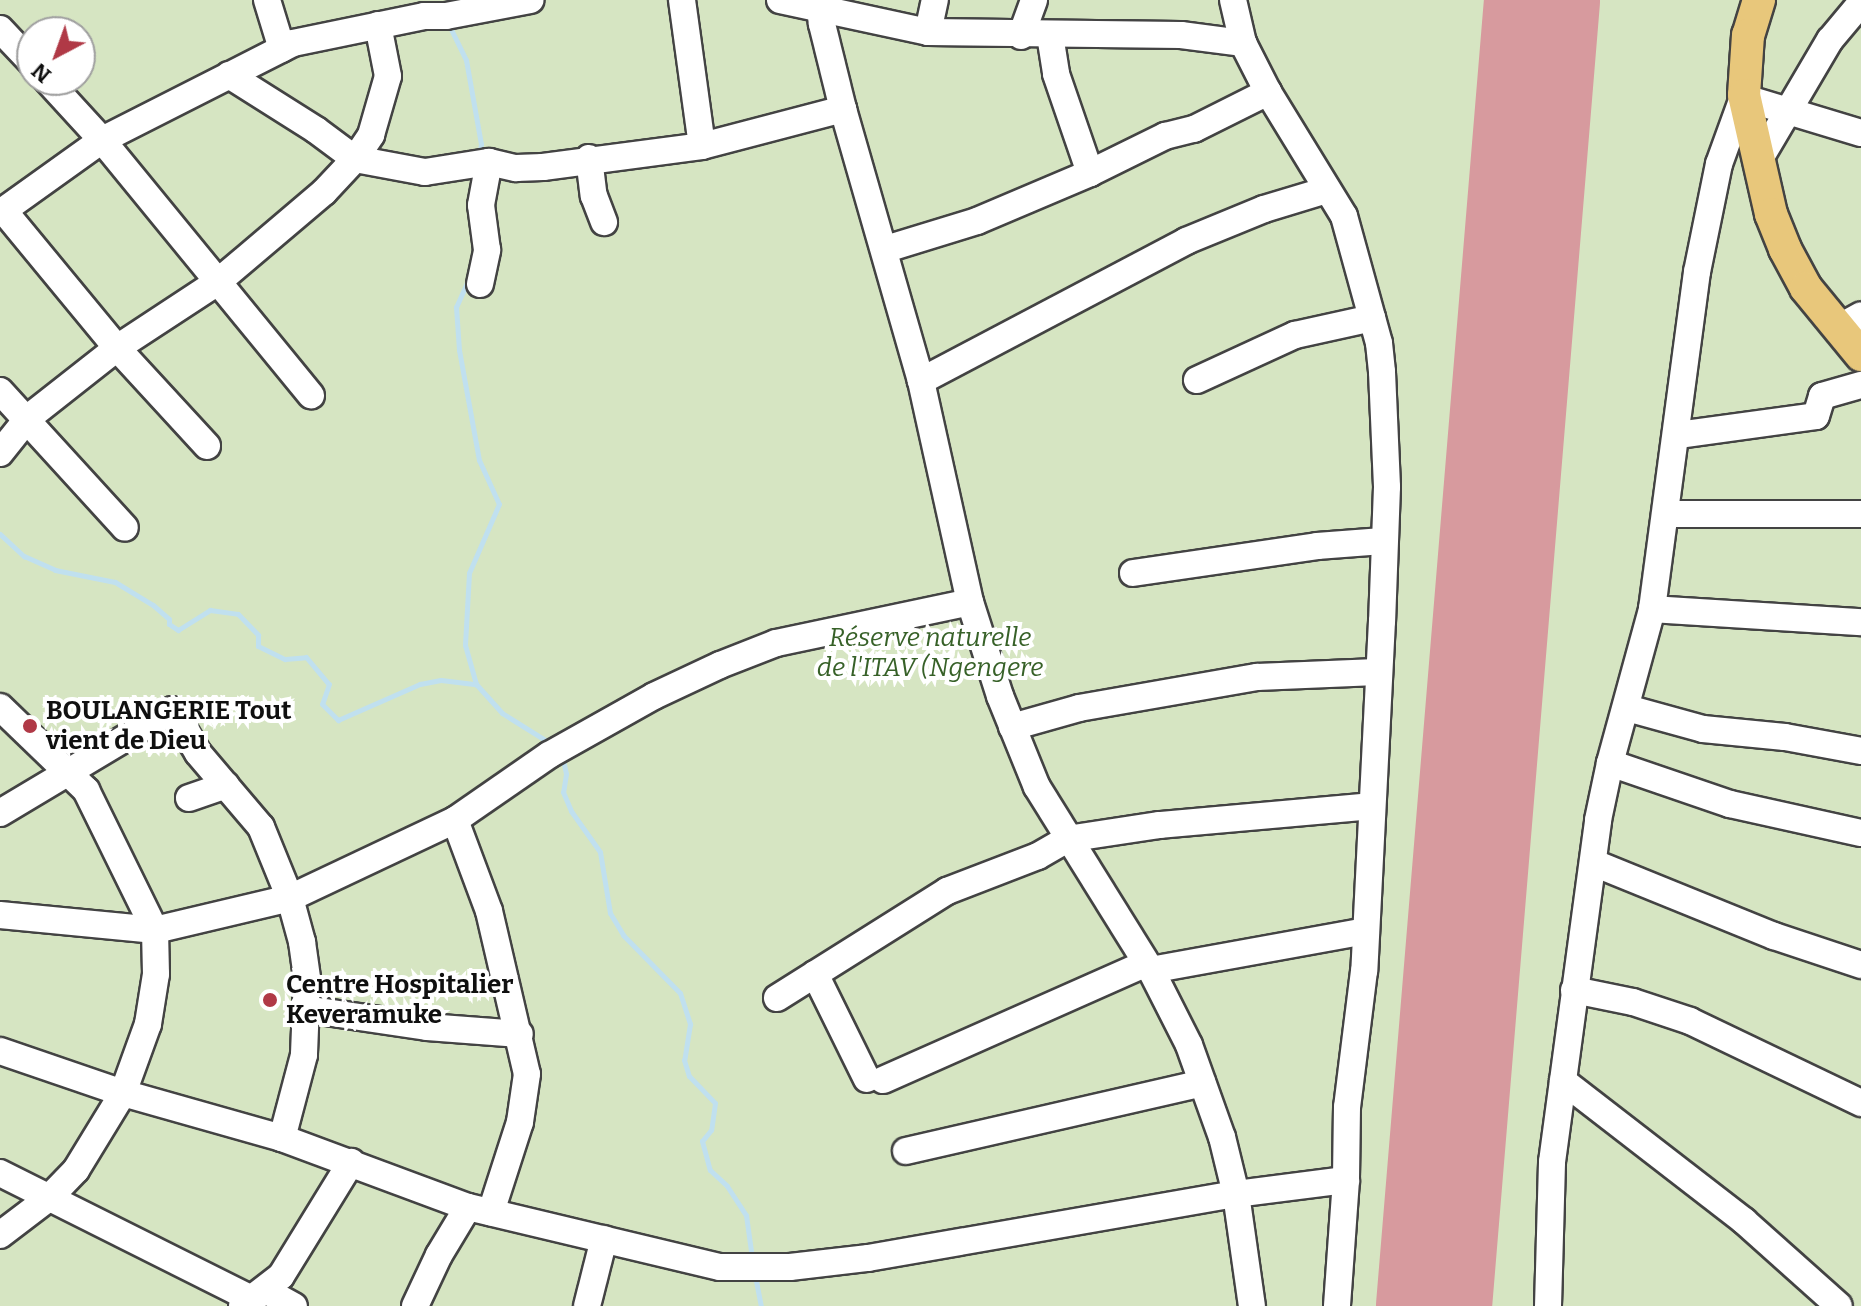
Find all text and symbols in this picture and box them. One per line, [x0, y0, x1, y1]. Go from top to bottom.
north arrow [16, 16, 96, 96]
text: N [26, 57, 57, 89]
park label: Réserve naturelle de l'ITAV (Ngengere [817, 622, 1043, 684]
place label: BOULANGERIE Tout vient de Dieu [46, 695, 291, 756]
marker: BOULANGERIE Tout vient de Dieu [21, 717, 39, 735]
place label: Centre Hospitalier Keveramuke [286, 969, 513, 1030]
marker: Centre Hospitalier Keveramuke [261, 991, 279, 1009]

